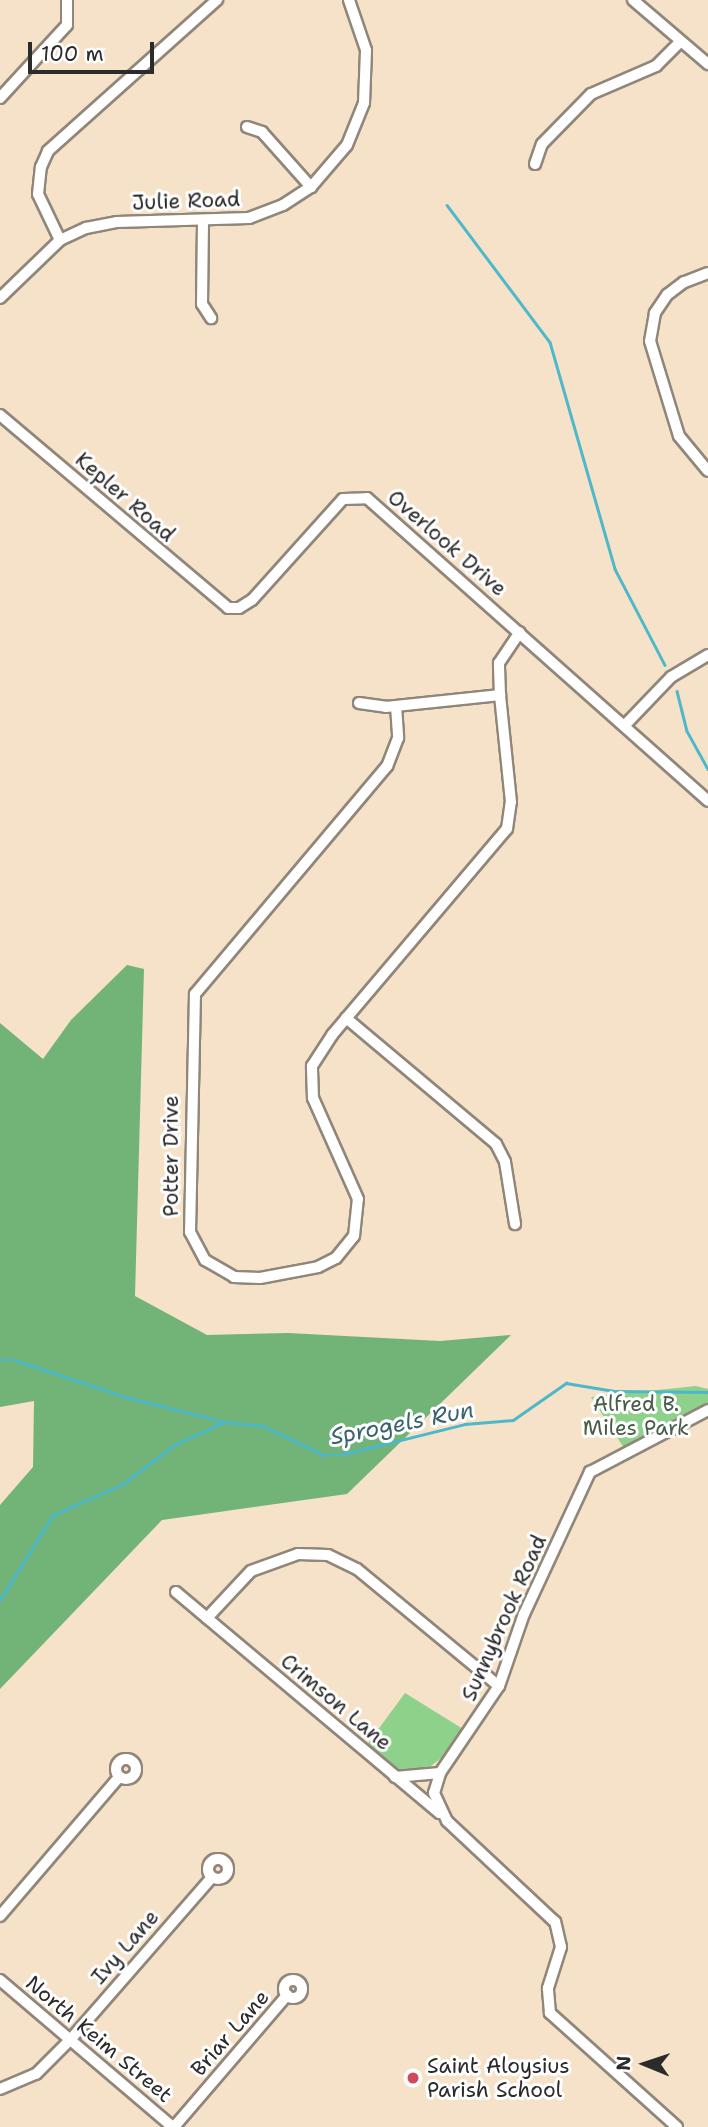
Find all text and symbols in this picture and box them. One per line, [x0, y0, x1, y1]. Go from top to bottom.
scale bar [32, 28, 158, 72]
text: 100 m [41, 40, 104, 68]
street label: Julie Road [131, 187, 241, 215]
street label: Kepler Road [70, 447, 180, 547]
street label: Overlook Drive [382, 485, 512, 601]
street label: Potter Drive [158, 1095, 184, 1217]
park label: Alfred B. Miles Park [583, 1391, 689, 1441]
water label: Sprogels Run [328, 1396, 476, 1450]
street label: Sunnybrook Road [456, 1531, 552, 1705]
street label: Crimson Lane [276, 1648, 396, 1756]
street label: Ivy Lane [86, 1905, 164, 1989]
street label: North Keim Street [21, 1970, 177, 2108]
street label: Briar Lane [186, 1985, 274, 2081]
north arrow [610, 2029, 680, 2099]
place label: Saint Aloysius Parish School [427, 2053, 570, 2103]
text: N [611, 2055, 636, 2071]
marker: Saint Aloysius Parish School [405, 2070, 421, 2086]

